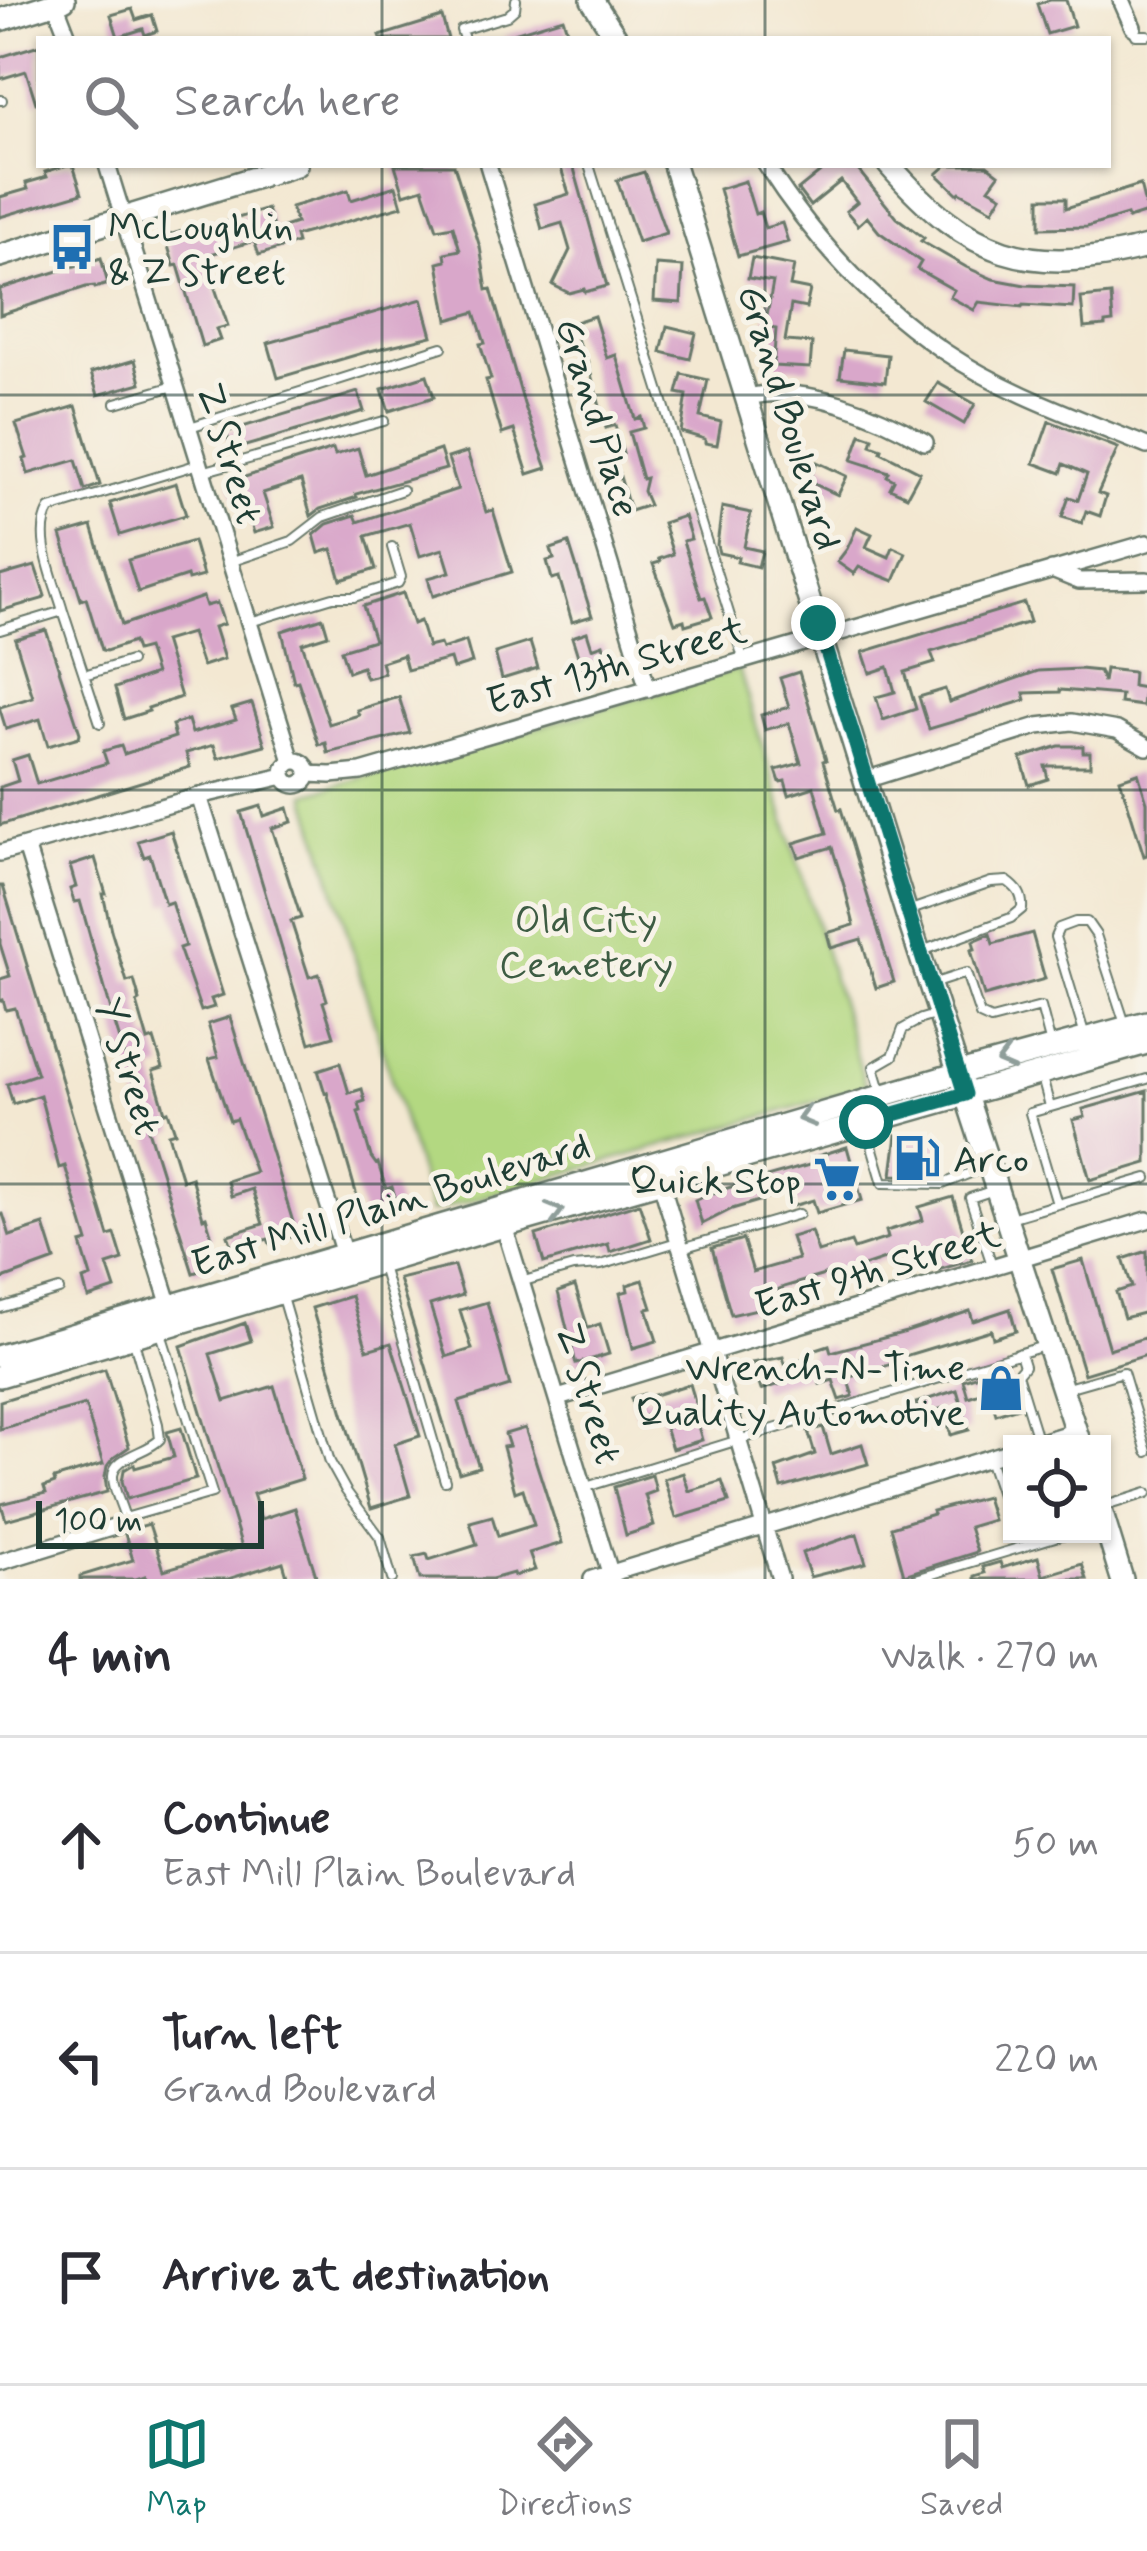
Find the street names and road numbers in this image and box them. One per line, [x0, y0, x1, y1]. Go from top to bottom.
street label: Grand Boulevard [723, 279, 852, 557]
street label: Grand Place [541, 312, 650, 524]
street label: Z Street [182, 377, 273, 531]
street label: East 13th Street [481, 606, 753, 729]
street label: Y Street [82, 992, 172, 1142]
street label: East Mill Plain Boulevard [186, 1121, 596, 1291]
street label: East 9th Street [749, 1210, 1007, 1333]
street label: Z Street [541, 1317, 632, 1471]

